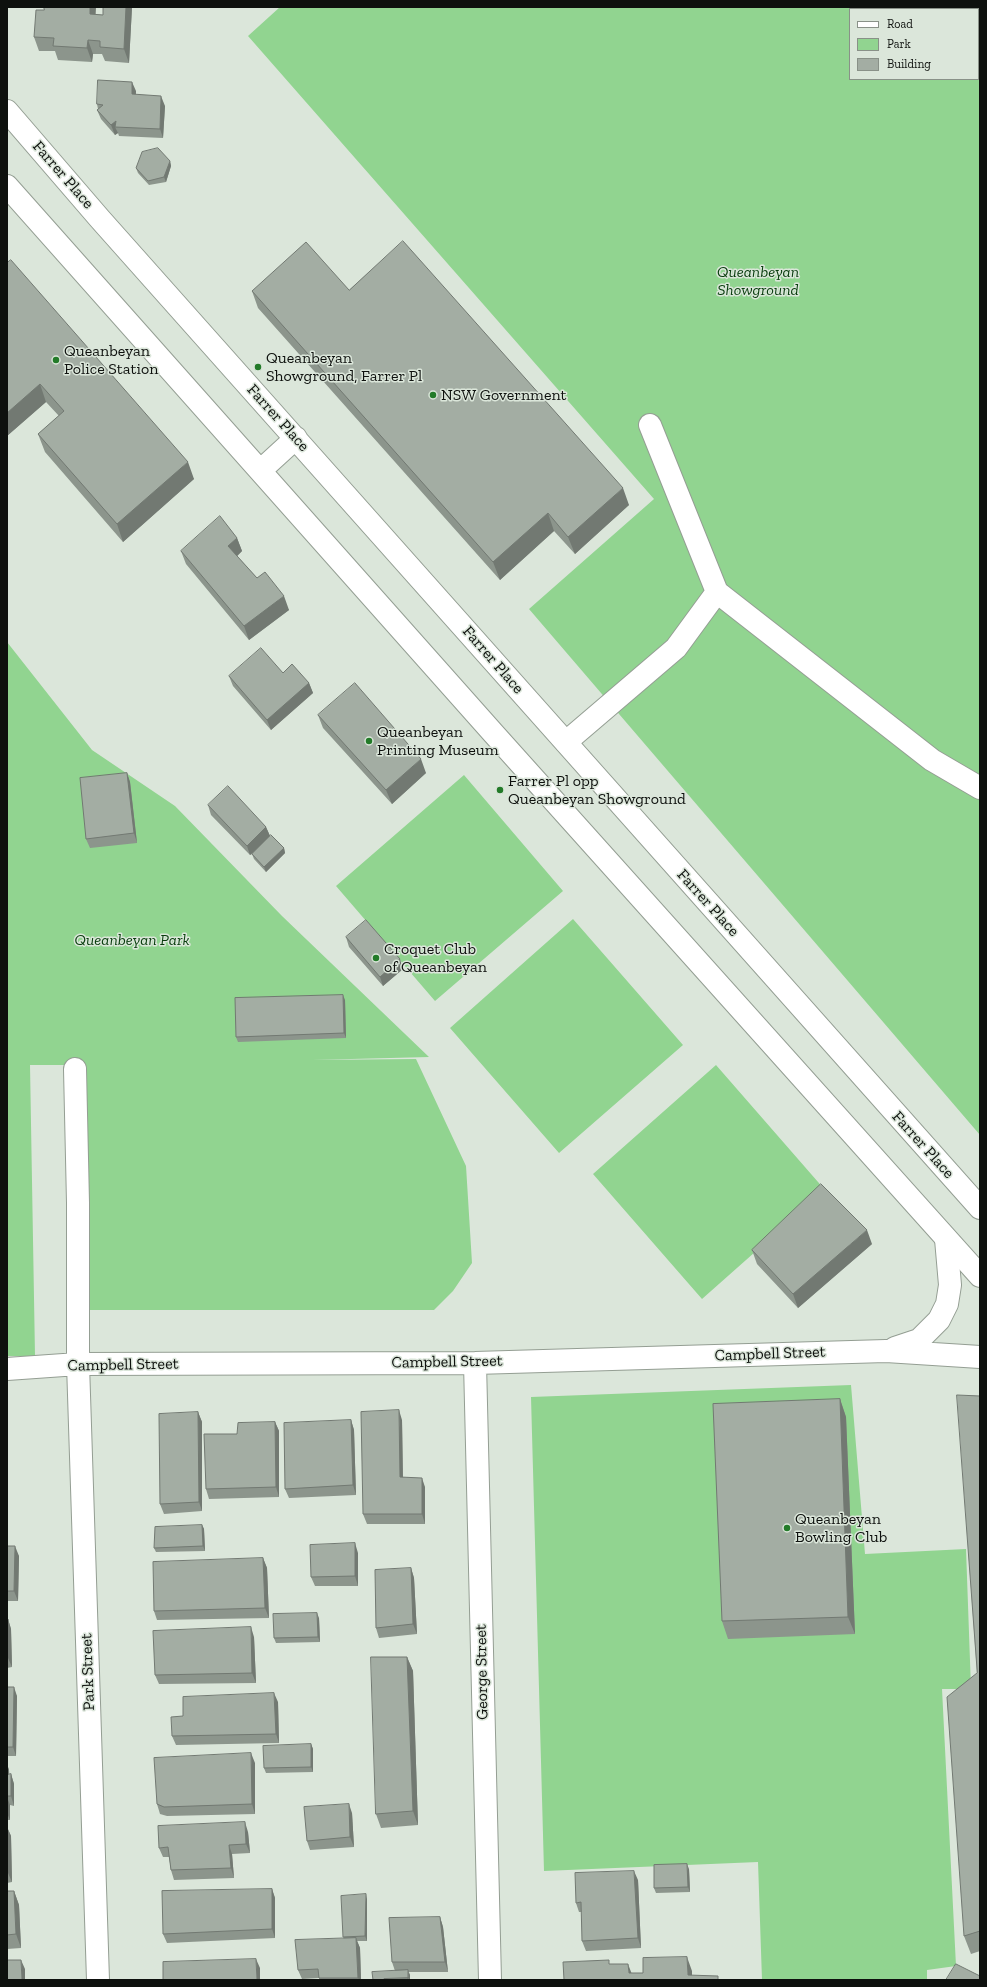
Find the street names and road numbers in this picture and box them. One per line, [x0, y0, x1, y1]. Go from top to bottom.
street label: Farrer Place [28, 137, 98, 213]
street label: Farrer Place [243, 380, 313, 456]
street label: Farrer Place [458, 622, 528, 698]
street label: Farrer Place [673, 865, 743, 941]
street label: Farrer Place [888, 1107, 958, 1183]
street label: Campbell Street [714, 1342, 826, 1366]
street label: Campbell Street [391, 1351, 503, 1373]
street label: Campbell Street [67, 1354, 179, 1376]
street label: George Street [472, 1624, 492, 1720]
street label: Park Street [77, 1633, 99, 1711]

